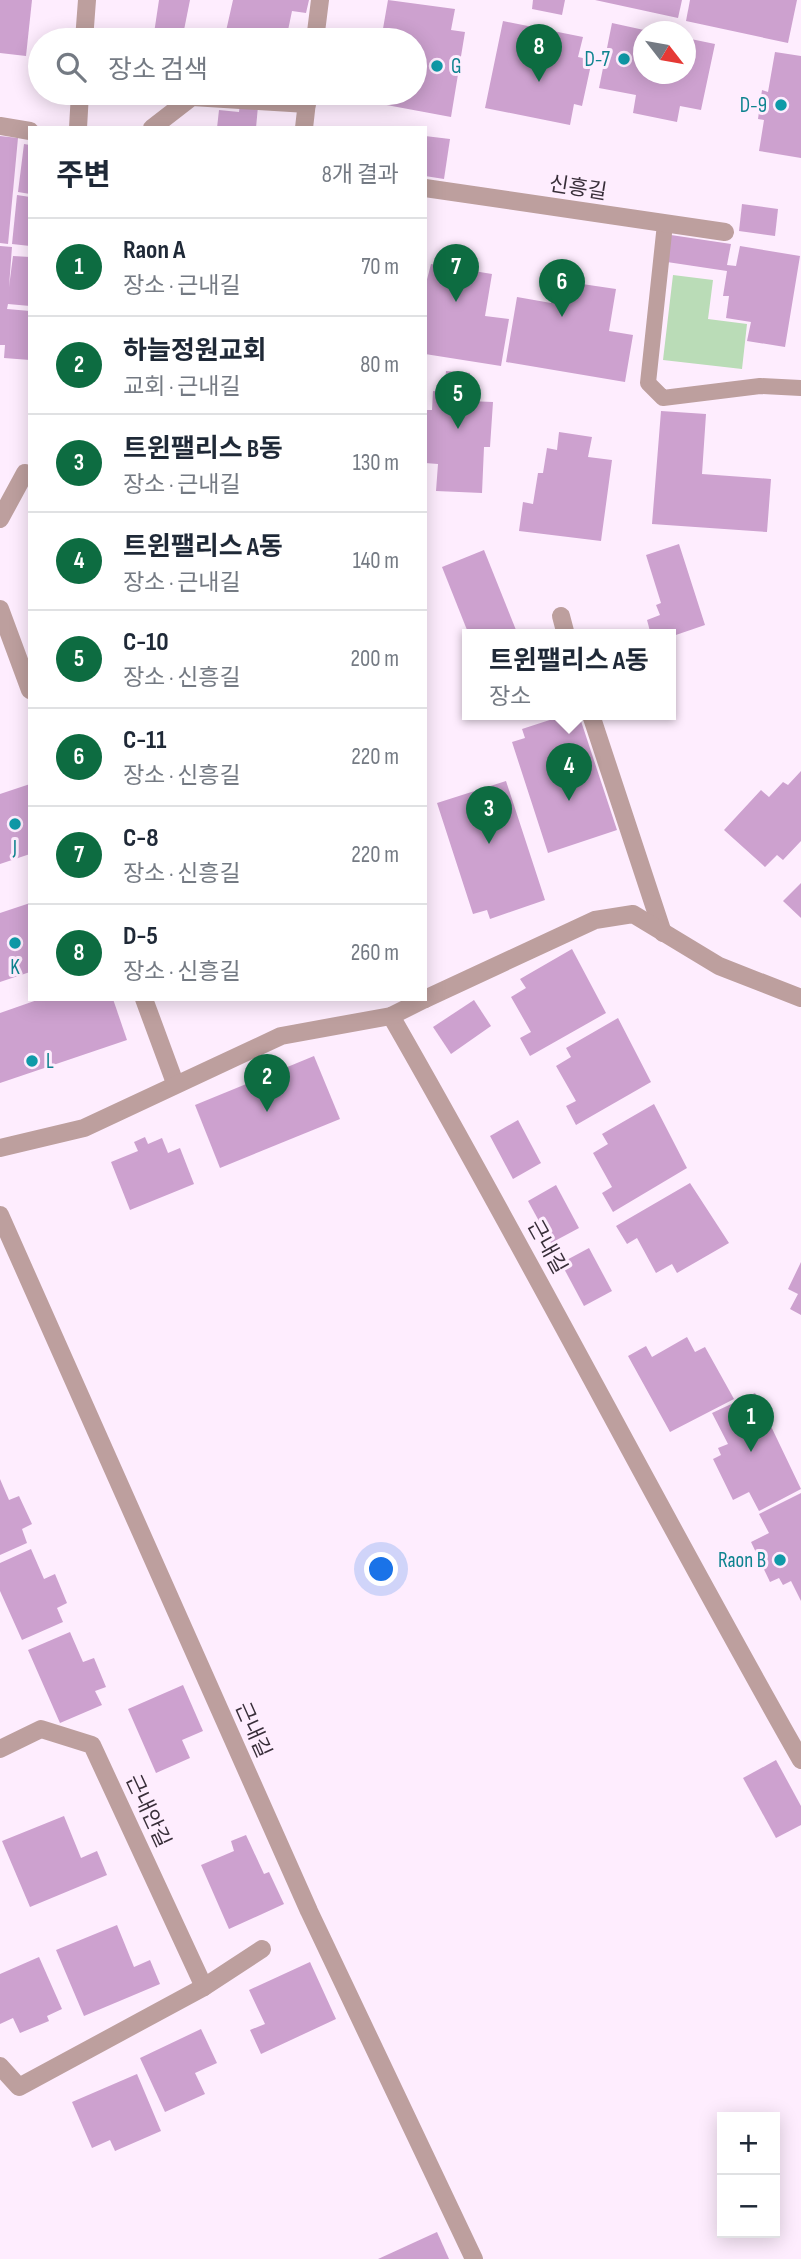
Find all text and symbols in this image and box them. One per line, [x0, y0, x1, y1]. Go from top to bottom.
north arrow [633, 21, 696, 84]
pin: 8 [516, 24, 562, 82]
search box [28, 28, 427, 105]
place label: D-7 [584, 47, 611, 72]
icon: search [52, 48, 90, 86]
marker: D-7 [616, 51, 632, 67]
place label: G [451, 54, 462, 79]
text: 장소 검색 [108, 55, 208, 86]
marker: G [429, 58, 445, 74]
place label: D-9 [740, 93, 767, 118]
marker: D-9 [773, 97, 789, 113]
text: 주변 [56, 158, 111, 194]
text: 8개 결과 [322, 161, 399, 189]
street label: 신흥길 [547, 171, 609, 205]
text: Raon A [123, 235, 185, 266]
pin: 7 [433, 244, 479, 302]
text: 1 [74, 253, 84, 281]
text: 70 m [361, 253, 399, 281]
pin: 6 [539, 259, 585, 317]
text: 장소 · 근내길 [123, 272, 241, 300]
text: 하늘정원교회 [123, 336, 267, 367]
text: 2 [74, 351, 84, 379]
text: 80 m [360, 351, 399, 379]
pin: 5 [435, 371, 481, 429]
text: 교회 · 근내길 [123, 373, 241, 401]
text: 트윈팰리스 B동 [123, 434, 283, 465]
text: 3 [74, 449, 84, 477]
text: 130 m [353, 449, 399, 477]
text: 장소 · 근내길 [123, 471, 241, 499]
text: 트윈팰리스 A동 [123, 532, 283, 563]
text: 4 [74, 547, 84, 575]
text: 140 m [353, 547, 399, 575]
text: 장소 · 근내길 [123, 569, 241, 597]
text: C-10 [123, 627, 169, 658]
popup [462, 629, 676, 720]
text: 5 [74, 645, 84, 673]
text: 200 m [351, 645, 399, 673]
text: 트윈팰리스 A동 [489, 646, 649, 677]
text: 장소 · 신흥길 [123, 664, 241, 692]
text: 장소 [489, 683, 531, 711]
text: C-11 [123, 725, 166, 756]
text: 6 [74, 743, 84, 771]
text: 220 m [351, 743, 399, 771]
pin: 4 [546, 743, 592, 801]
text: 장소 · 신흥길 [123, 762, 241, 790]
pin: 3 [466, 786, 512, 844]
marker: J [7, 816, 23, 832]
text: C-8 [123, 823, 158, 854]
place label: J [12, 836, 17, 861]
text: 7 [74, 841, 84, 869]
text: 220 m [351, 841, 399, 869]
text: 장소 · 신흥길 [123, 860, 241, 888]
text: D-5 [123, 921, 158, 952]
marker: K [7, 935, 23, 951]
text: 8 [74, 939, 84, 967]
text: 260 m [351, 939, 399, 967]
place label: K [10, 955, 20, 980]
text: 장소 · 신흥길 [123, 958, 241, 986]
place label: L [46, 1049, 54, 1074]
marker: L [24, 1053, 40, 1069]
pin: 2 [244, 1054, 290, 1112]
street label: 근내길 [522, 1216, 572, 1278]
pin: 1 [728, 1394, 774, 1452]
place label: Raon B [718, 1548, 766, 1573]
your location [364, 1552, 398, 1586]
marker: Raon B [772, 1552, 788, 1568]
street label: 근내길 [230, 1698, 276, 1762]
street label: 근내안길 [120, 1771, 176, 1851]
map controls [717, 2112, 780, 2238]
button: + [717, 2112, 780, 2175]
button: − [717, 2175, 780, 2238]

